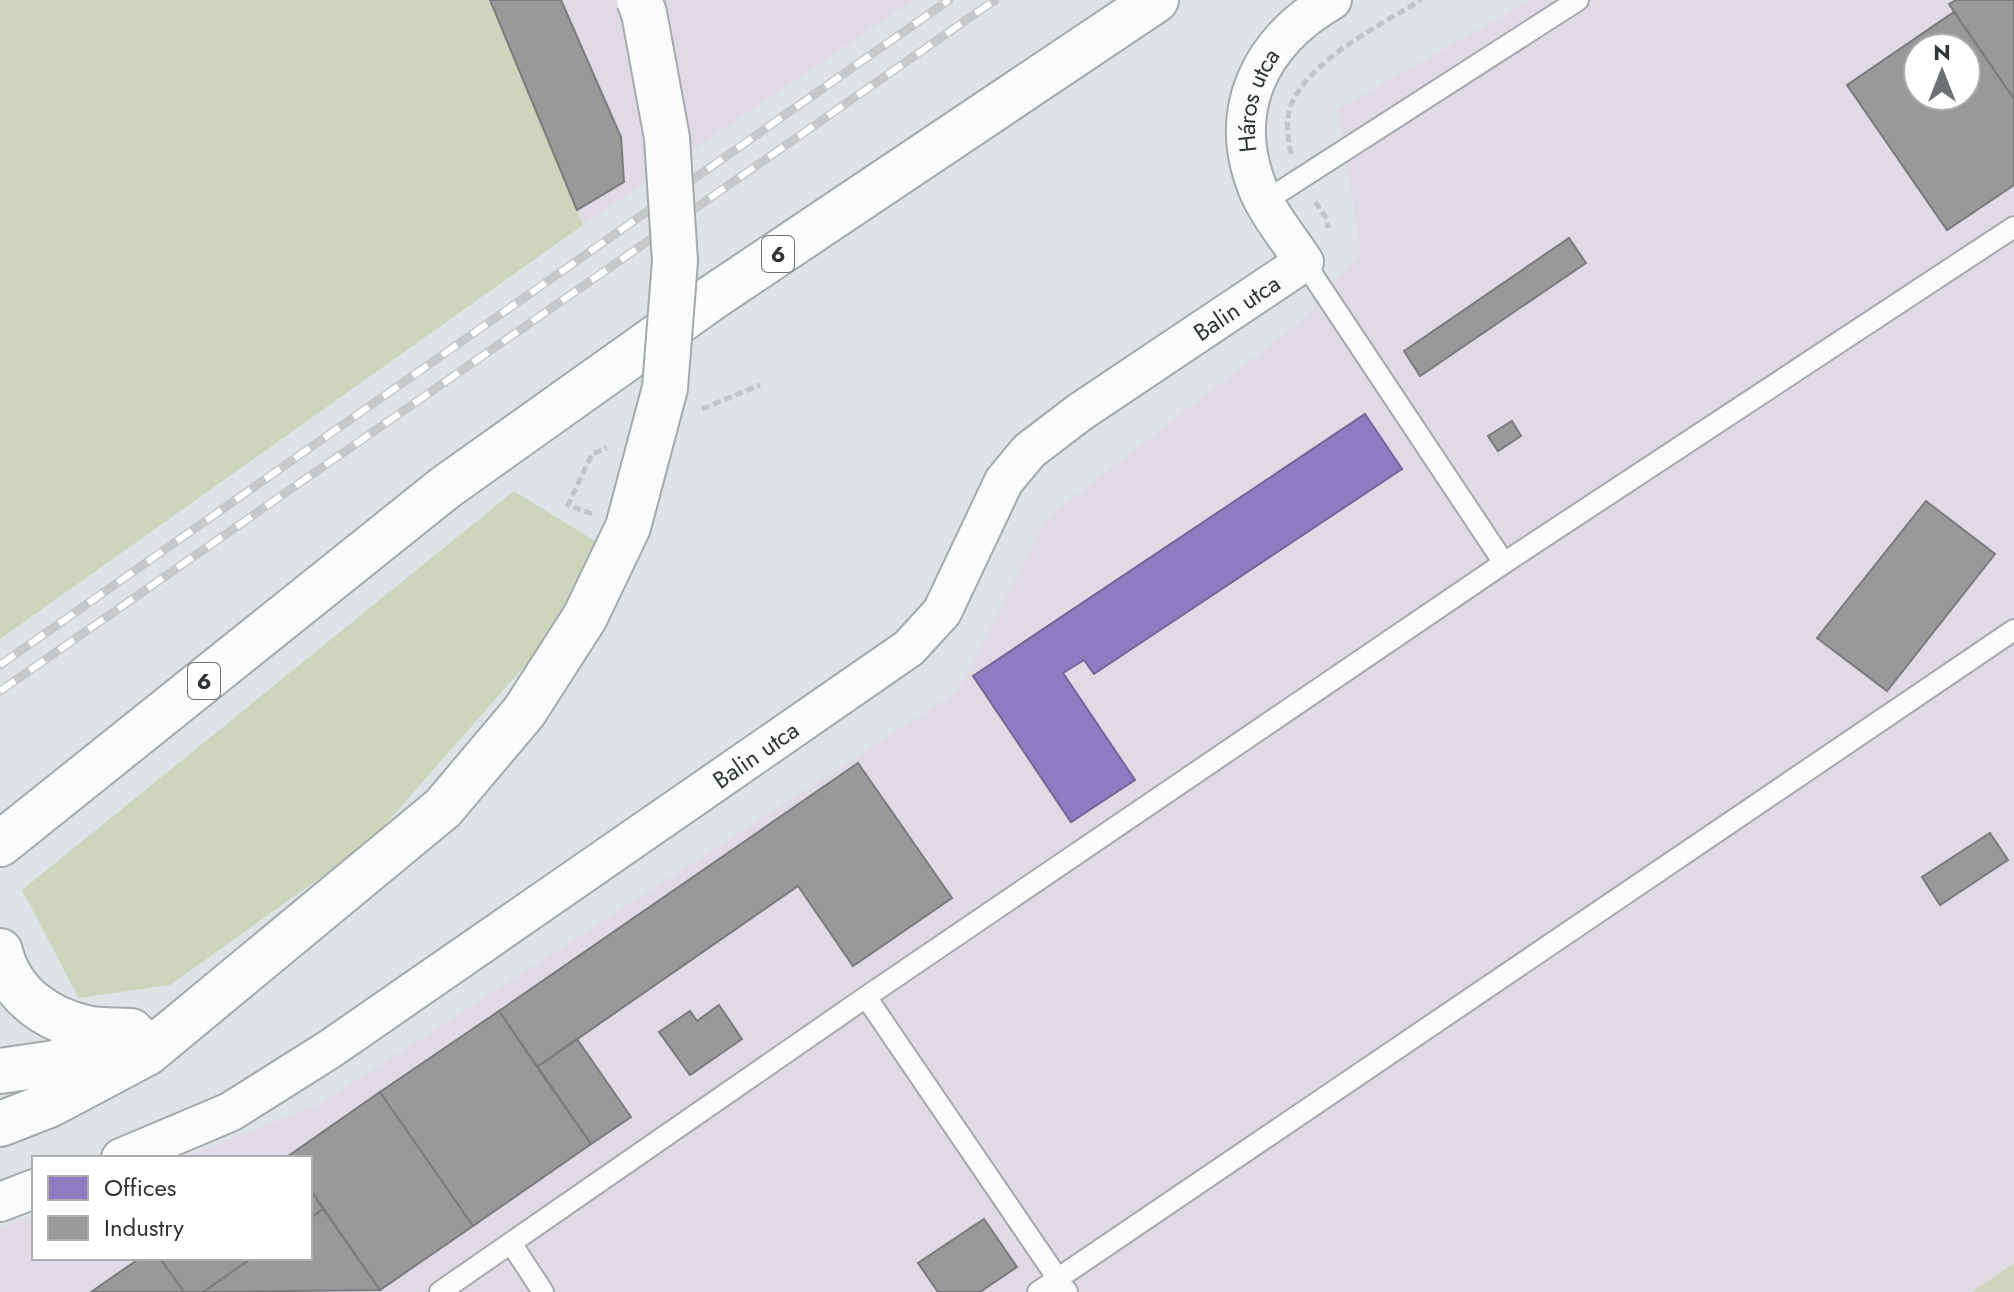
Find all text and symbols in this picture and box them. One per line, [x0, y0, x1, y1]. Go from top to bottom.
north arrow [1902, 32, 1982, 112]
text: N [1933, 36, 1951, 68]
street label: Háros utca [1228, 40, 1288, 154]
road number: 6 [762, 236, 794, 272]
street label: Balin utca [1186, 266, 1287, 349]
road number: 6 [188, 663, 220, 699]
street label: Balin utca [705, 712, 806, 797]
legend [32, 1156, 312, 1260]
text: Offices [104, 1170, 176, 1205]
text: Industry [104, 1210, 184, 1245]

